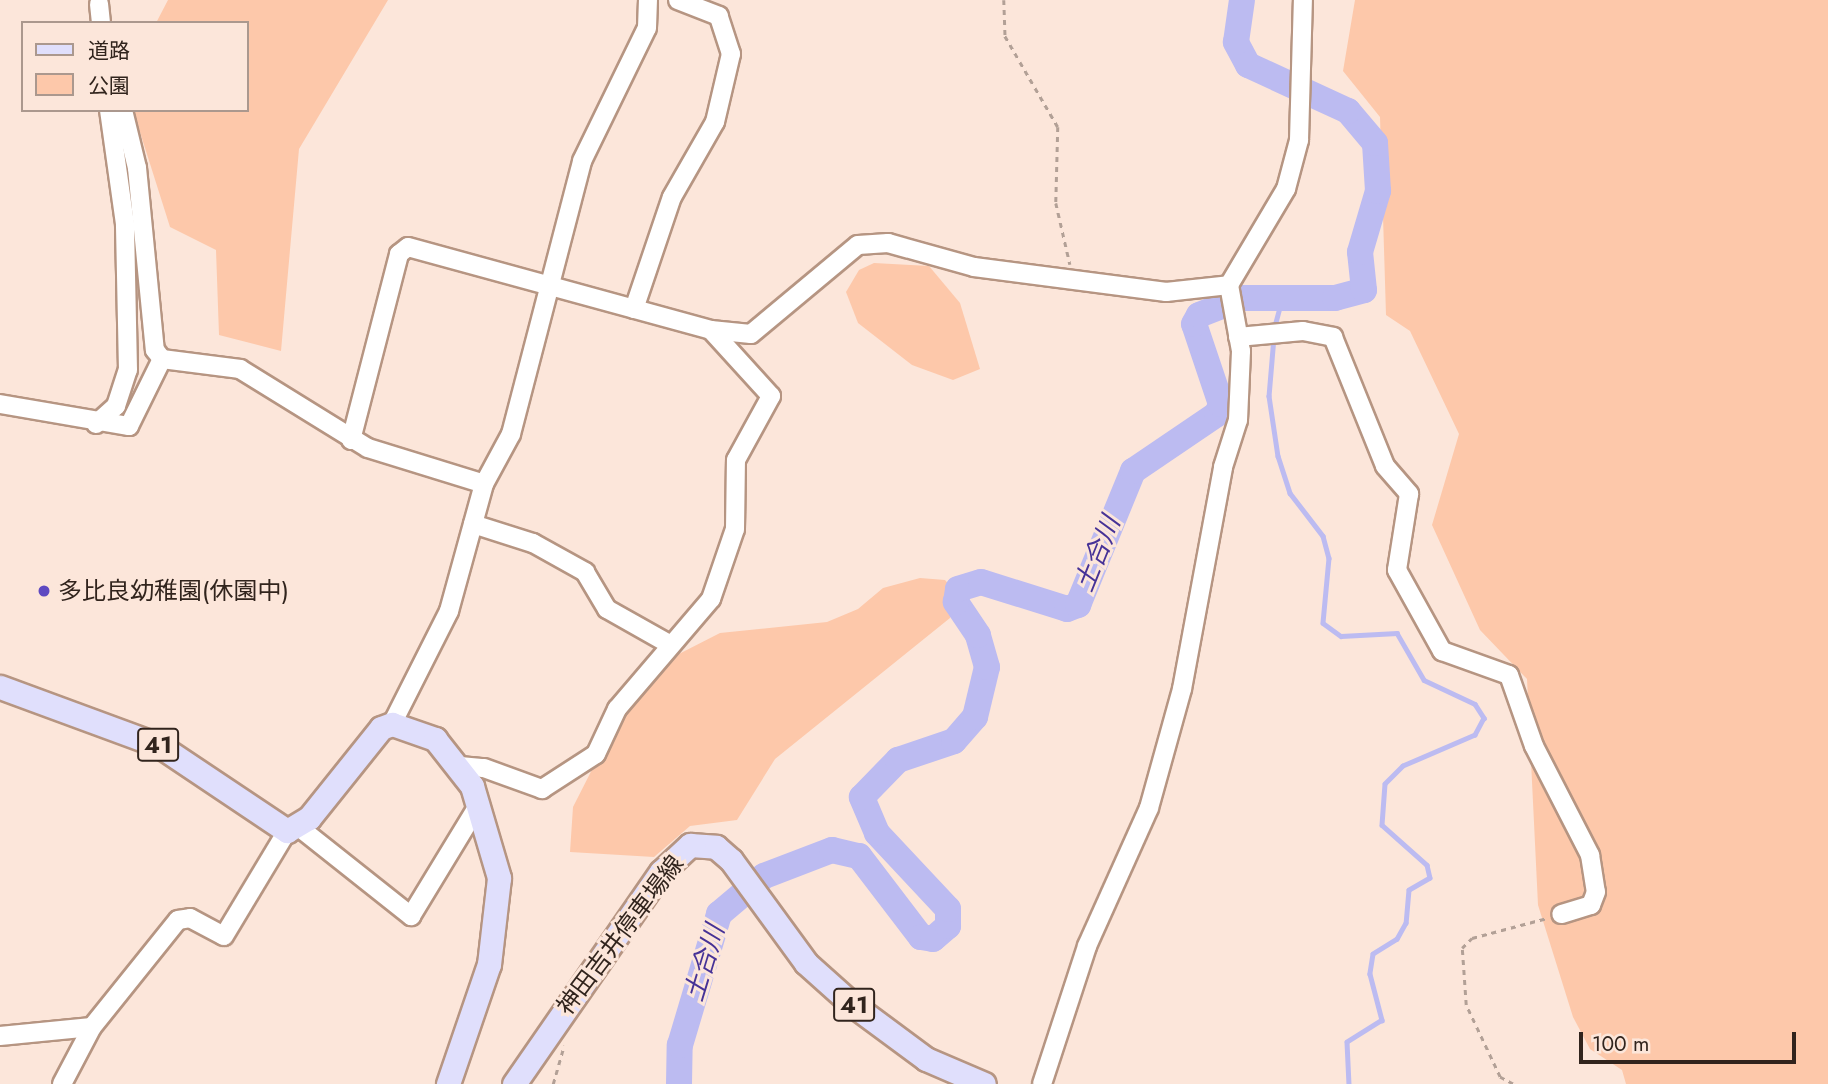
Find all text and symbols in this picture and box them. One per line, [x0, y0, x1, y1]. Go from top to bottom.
legend [21, 21, 248, 112]
text: 道路 [88, 36, 130, 66]
text: 公園 [88, 71, 130, 101]
water label: 土合川 [1069, 512, 1127, 596]
place label: 多比良幼稚園(休園中) [58, 577, 289, 605]
marker: 多比良幼稚園(休園中) [36, 583, 52, 599]
road number: 41 [137, 726, 179, 764]
street label: 神田吉井停車場線 [551, 850, 689, 1020]
water label: 土合川 [679, 921, 731, 1005]
road number: 41 [833, 986, 875, 1024]
scale bar [1583, 1018, 1800, 1062]
text: 100 m [1592, 1029, 1649, 1059]

